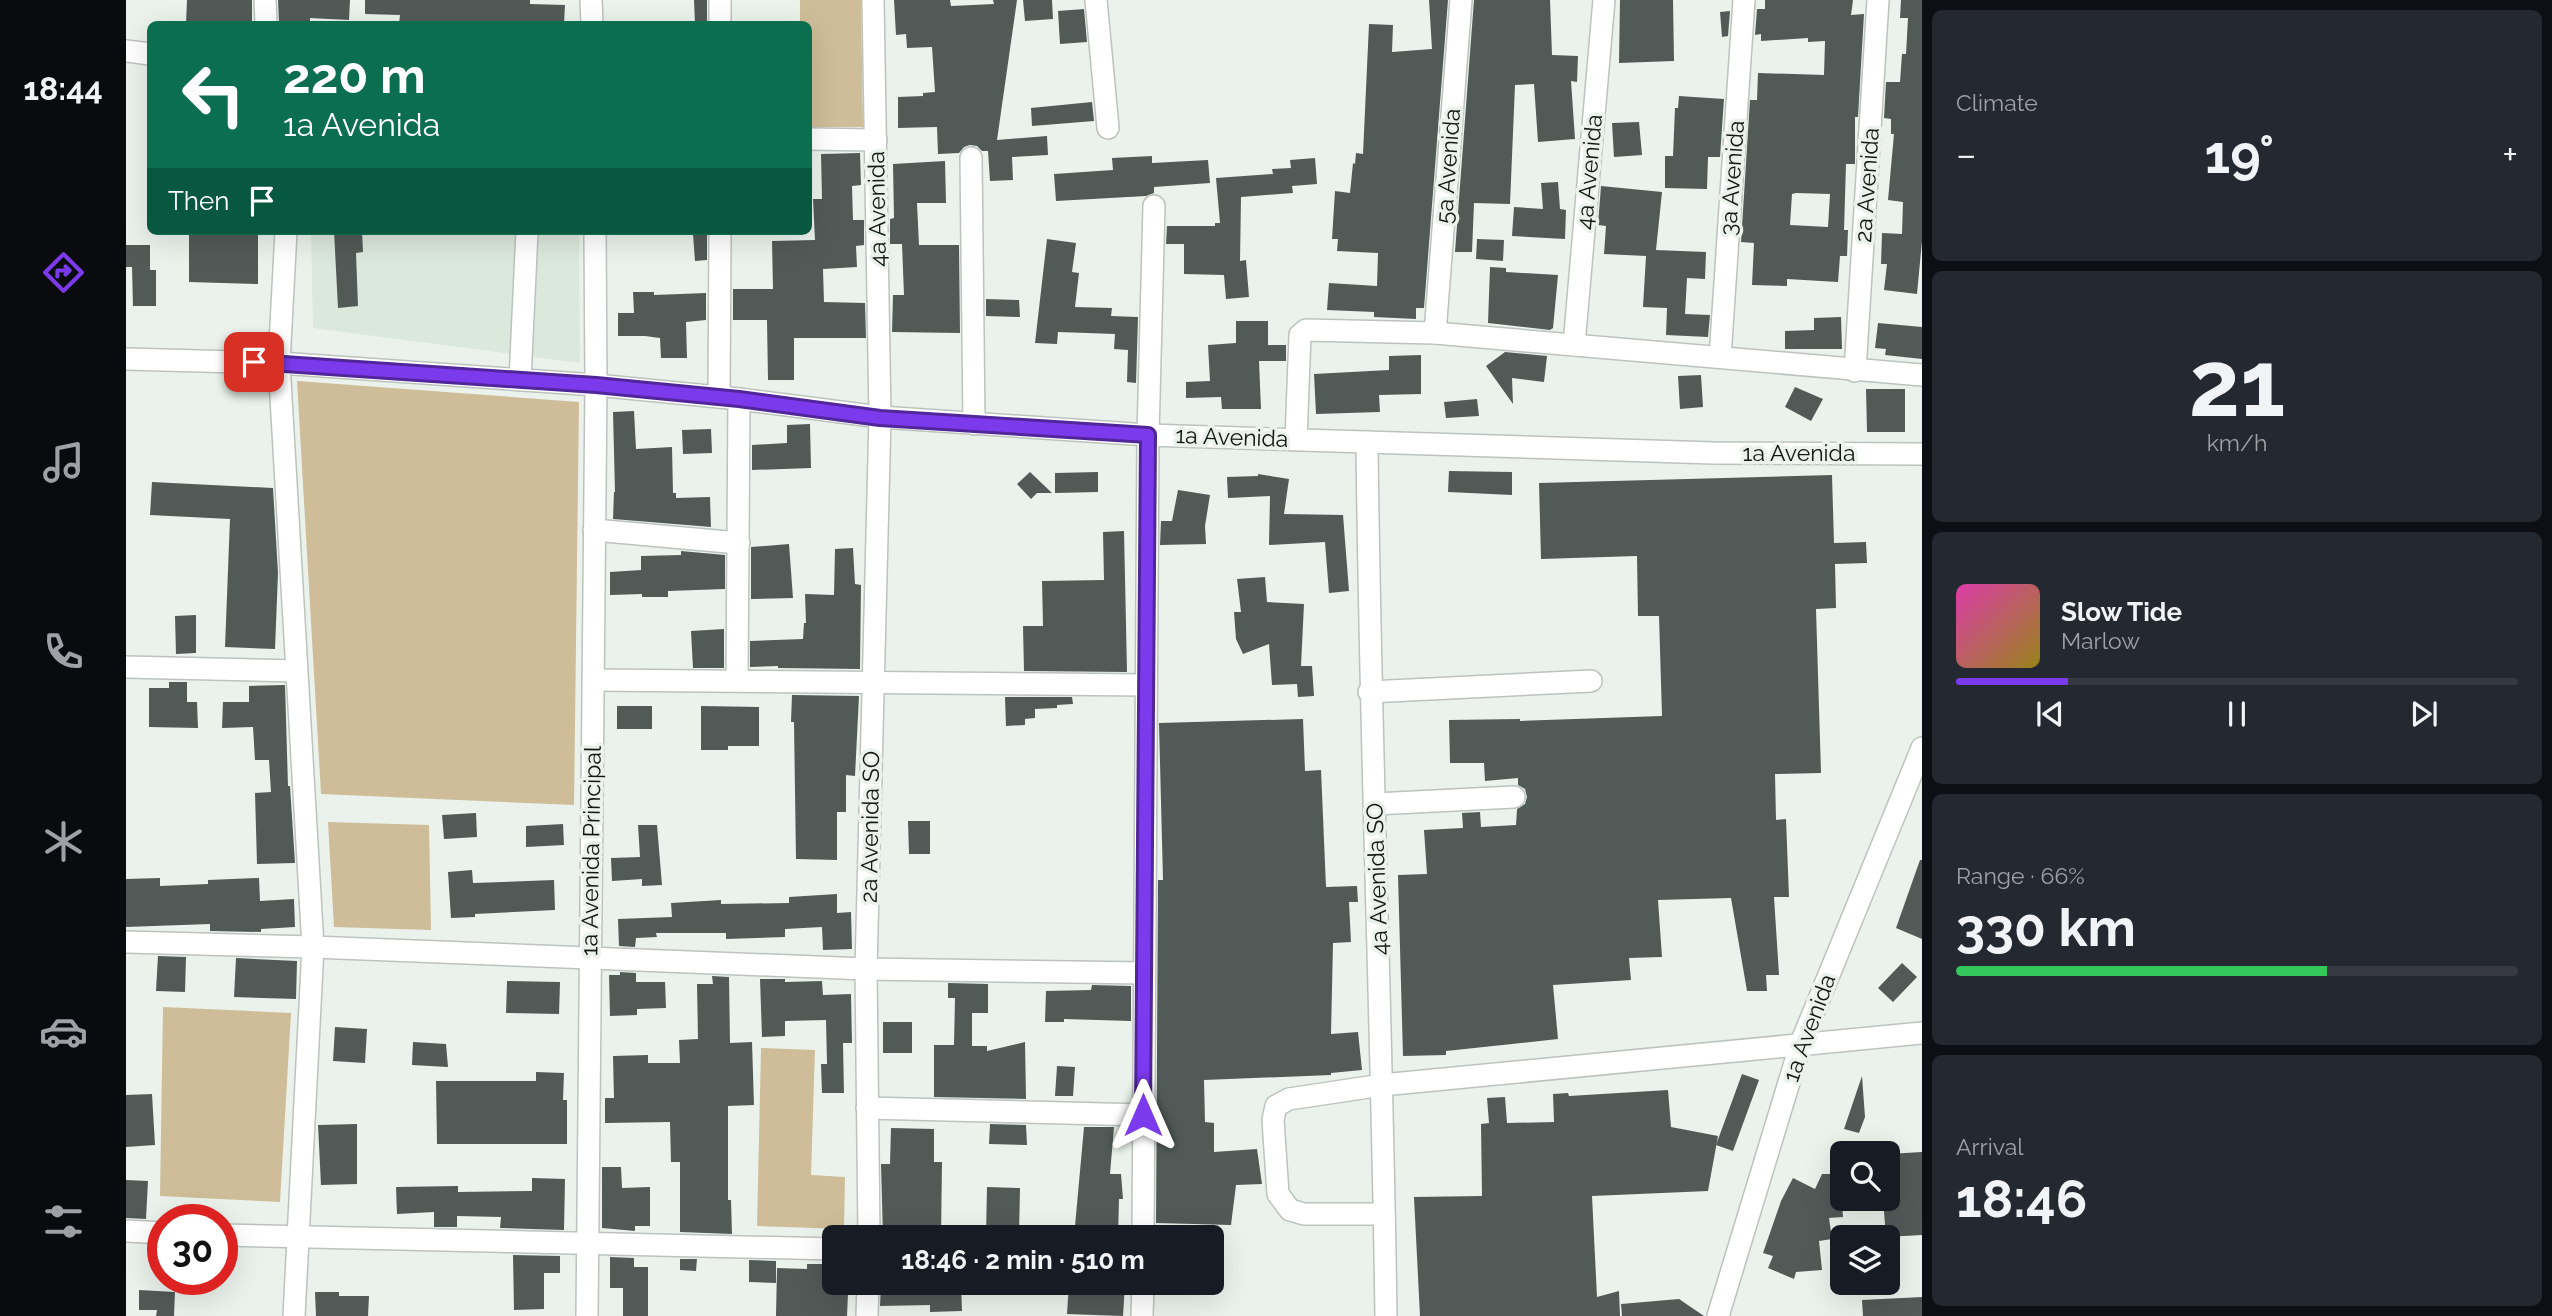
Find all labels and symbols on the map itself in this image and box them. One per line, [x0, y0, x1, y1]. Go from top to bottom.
street label: 5a Avenida [1430, 107, 1465, 225]
street label: 4a Avenida [1570, 113, 1607, 231]
street label: 3a Avenida [1714, 119, 1749, 236]
street label: 2a Avenida [1849, 127, 1884, 243]
street label: 4a Avenida [862, 151, 891, 267]
pin [224, 332, 284, 392]
street label: 1a Avenida [1175, 421, 1289, 452]
street label: 1a Avenida [1743, 439, 1855, 466]
street label: 1a Avenida Principal [575, 745, 606, 956]
street label: 2a Avenida SO [855, 751, 884, 903]
street label: 4a Avenida SO [1360, 802, 1393, 956]
street label: 1a Avenida [1777, 970, 1841, 1086]
position arrow [1106, 1078, 1180, 1152]
speed limit sign: 30 [147, 1204, 238, 1295]

